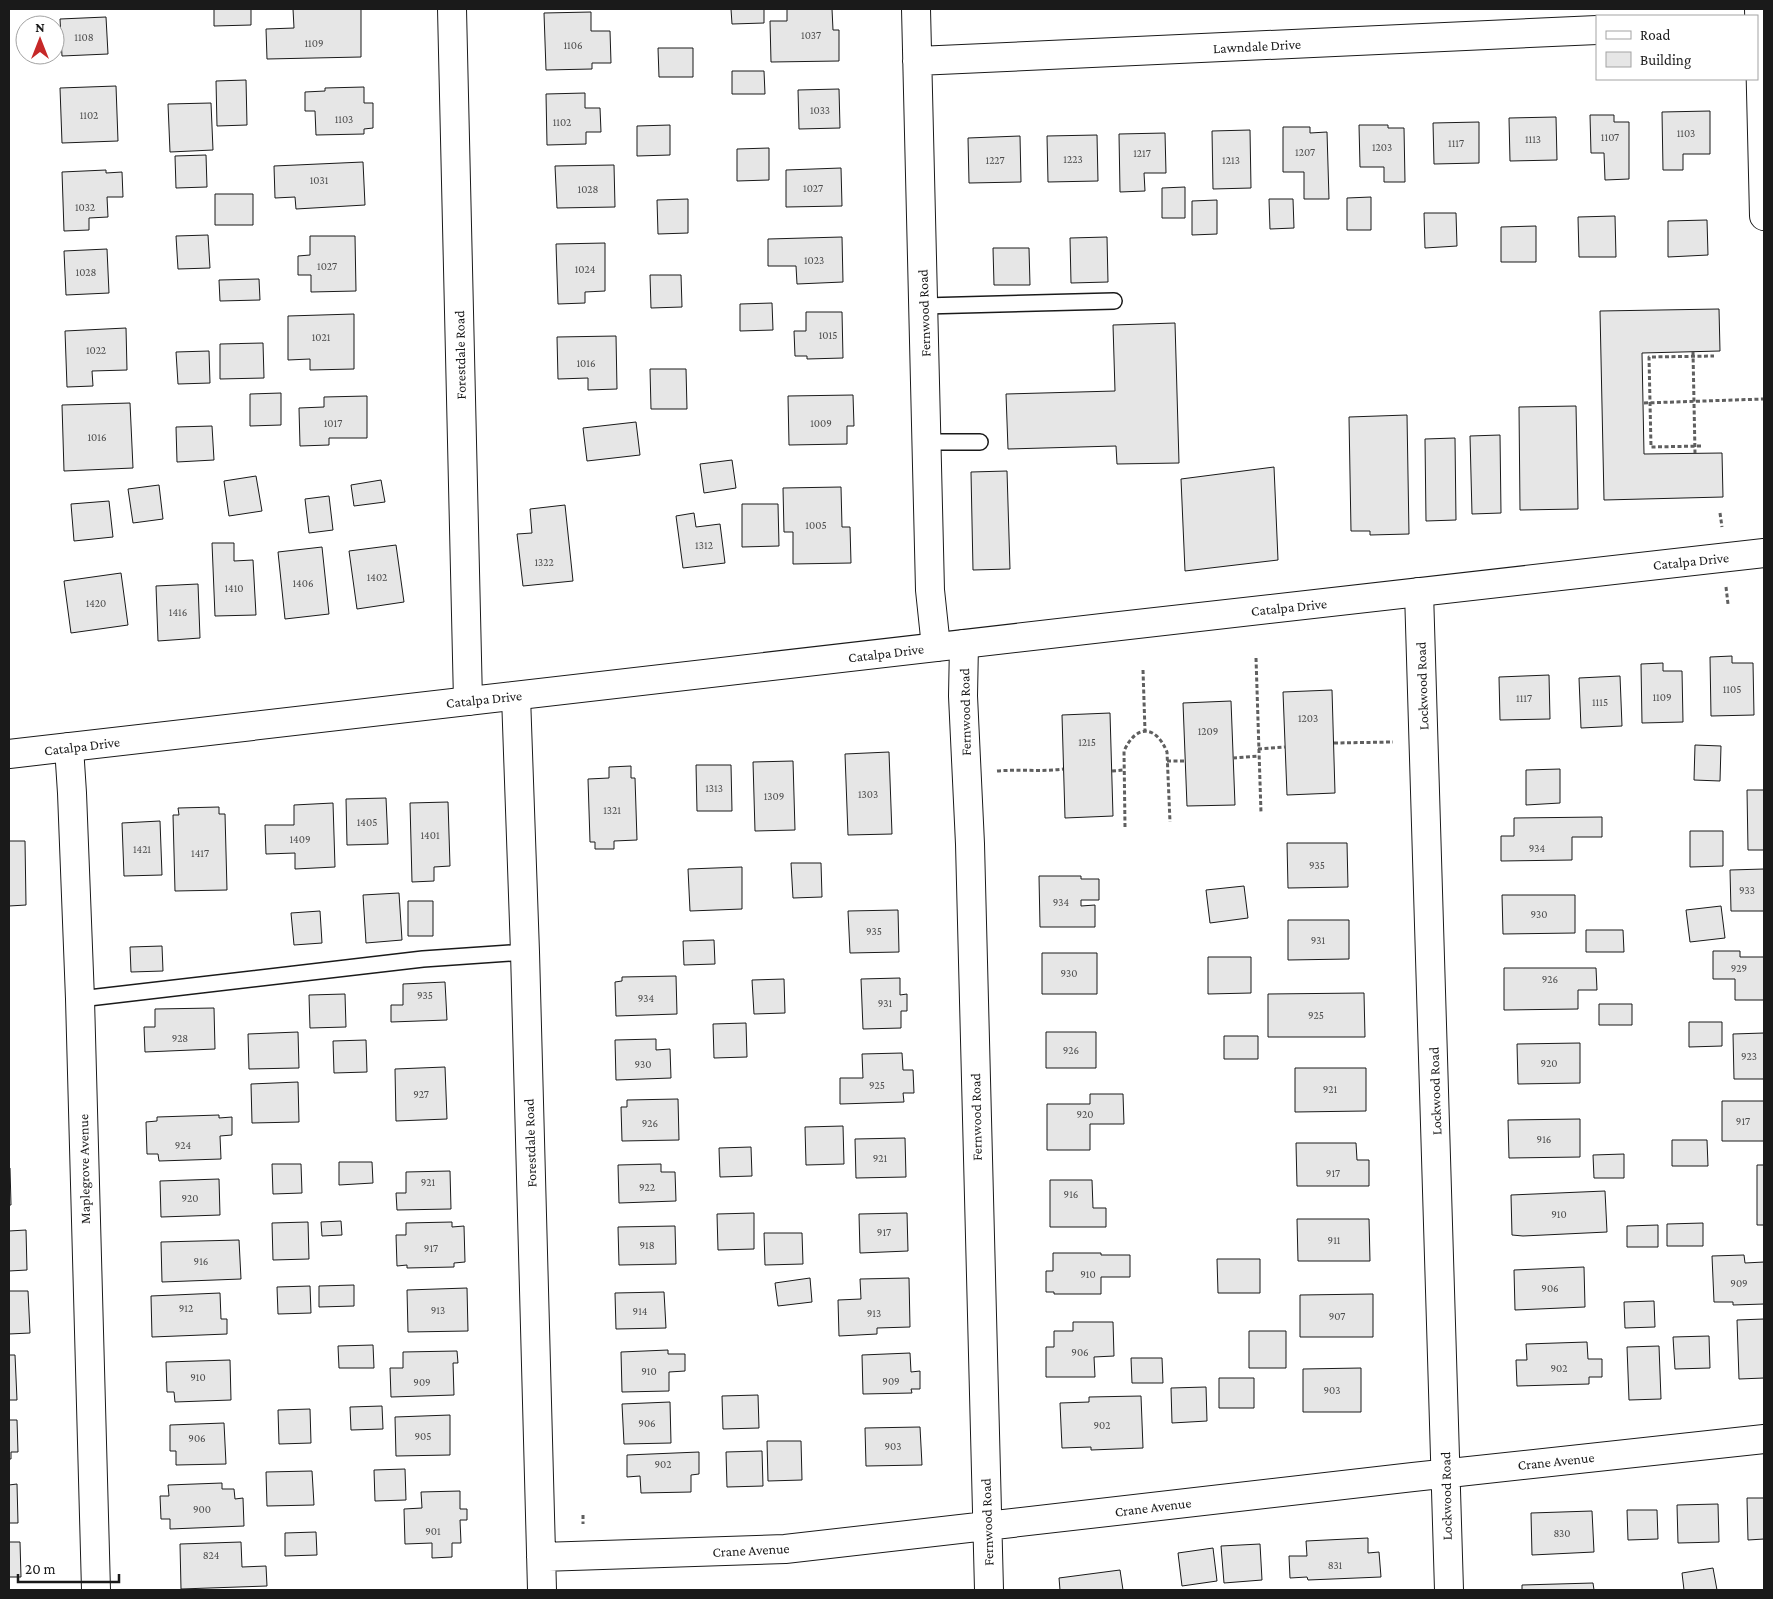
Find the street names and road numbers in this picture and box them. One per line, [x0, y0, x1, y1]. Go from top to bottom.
street label: Lawndale Drive [1213, 36, 1301, 56]
street label: Fernwood Road [914, 268, 934, 357]
street label: Forestdale Road [451, 310, 469, 400]
street label: Catalpa Drive [1652, 549, 1730, 573]
street label: Catalpa Drive [1250, 595, 1328, 619]
street label: Catalpa Drive [847, 640, 925, 666]
street label: Lockwood Road [1412, 641, 1432, 731]
street label: Fernwood Road [956, 667, 974, 756]
street label: Catalpa Drive [445, 687, 523, 711]
street label: Catalpa Drive [43, 733, 121, 759]
street label: Lockwood Road [1425, 1046, 1445, 1136]
street label: Fernwood Road [967, 1072, 985, 1161]
street label: Forestdale Road [520, 1098, 540, 1188]
street label: Maplegrove Avenue [75, 1114, 93, 1224]
street label: Crane Avenue [1517, 1449, 1595, 1473]
street label: Lockwood Road [1437, 1451, 1455, 1540]
street label: Fernwood Road [977, 1477, 997, 1566]
street label: Crane Avenue [1114, 1494, 1192, 1520]
street label: Crane Avenue [712, 1540, 790, 1560]

